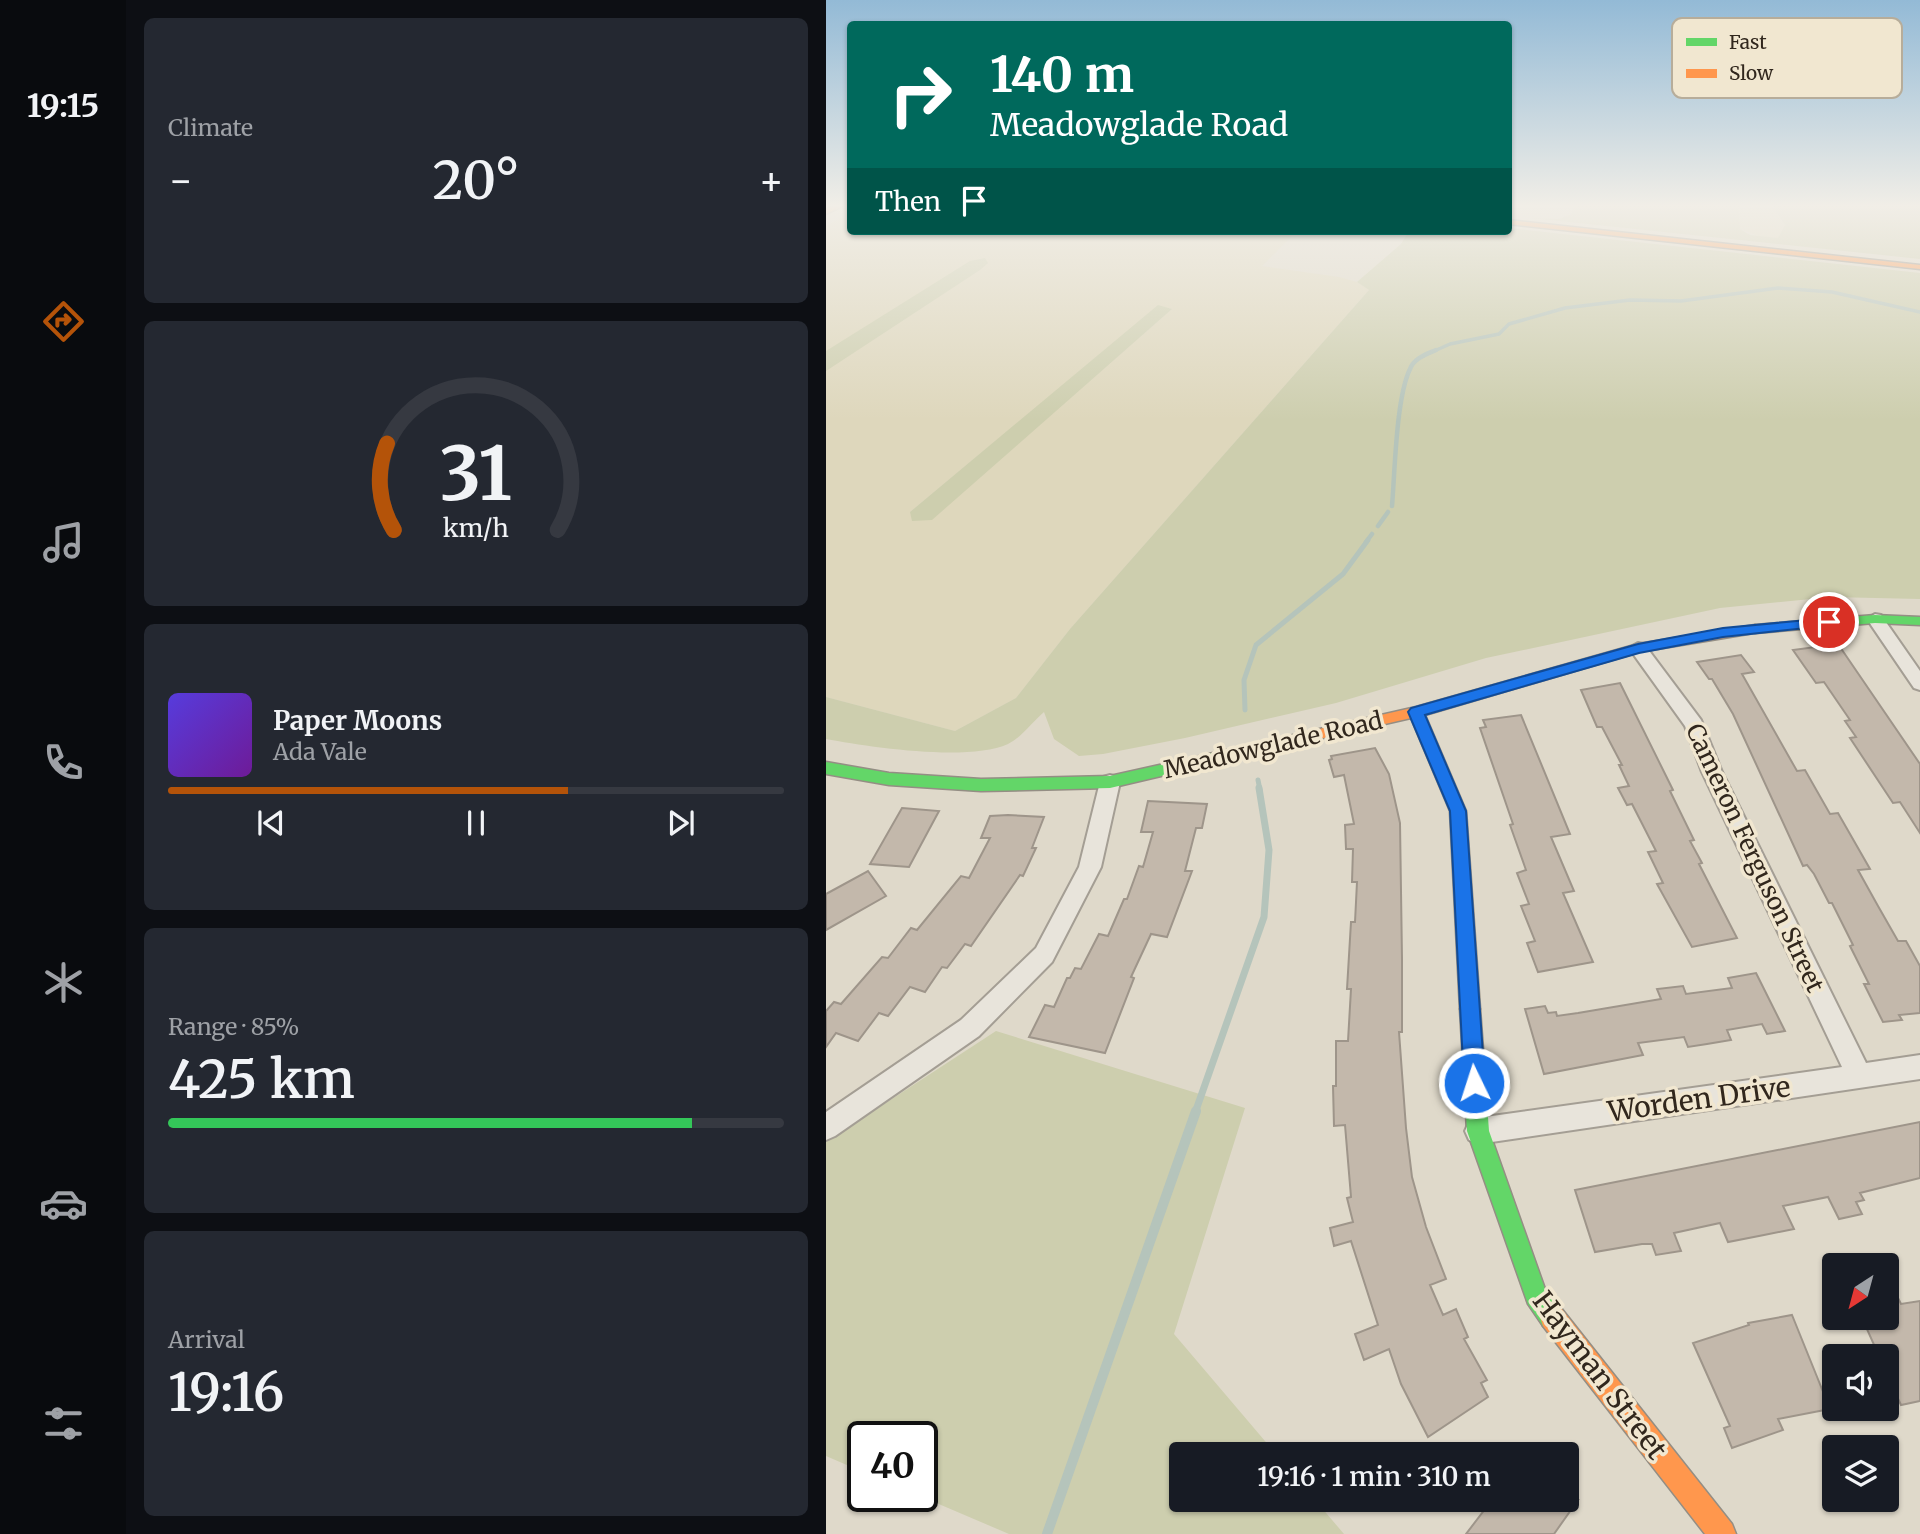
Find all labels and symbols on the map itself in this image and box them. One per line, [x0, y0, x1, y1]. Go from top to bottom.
legend [1672, 18, 1902, 98]
text: Fast [1729, 30, 1767, 54]
text: Slow [1729, 61, 1774, 85]
pin [1799, 592, 1859, 652]
street label: Meadowglade Road [1161, 705, 1385, 785]
street label: Cameron Ferguson Street [1679, 719, 1831, 998]
position arrow [1437, 1046, 1511, 1120]
street label: Worden Drive [1604, 1068, 1793, 1130]
north arrow [1822, 1253, 1899, 1330]
street label: Hayman Street [1525, 1284, 1675, 1466]
speed limit sign: 40 [847, 1421, 938, 1512]

